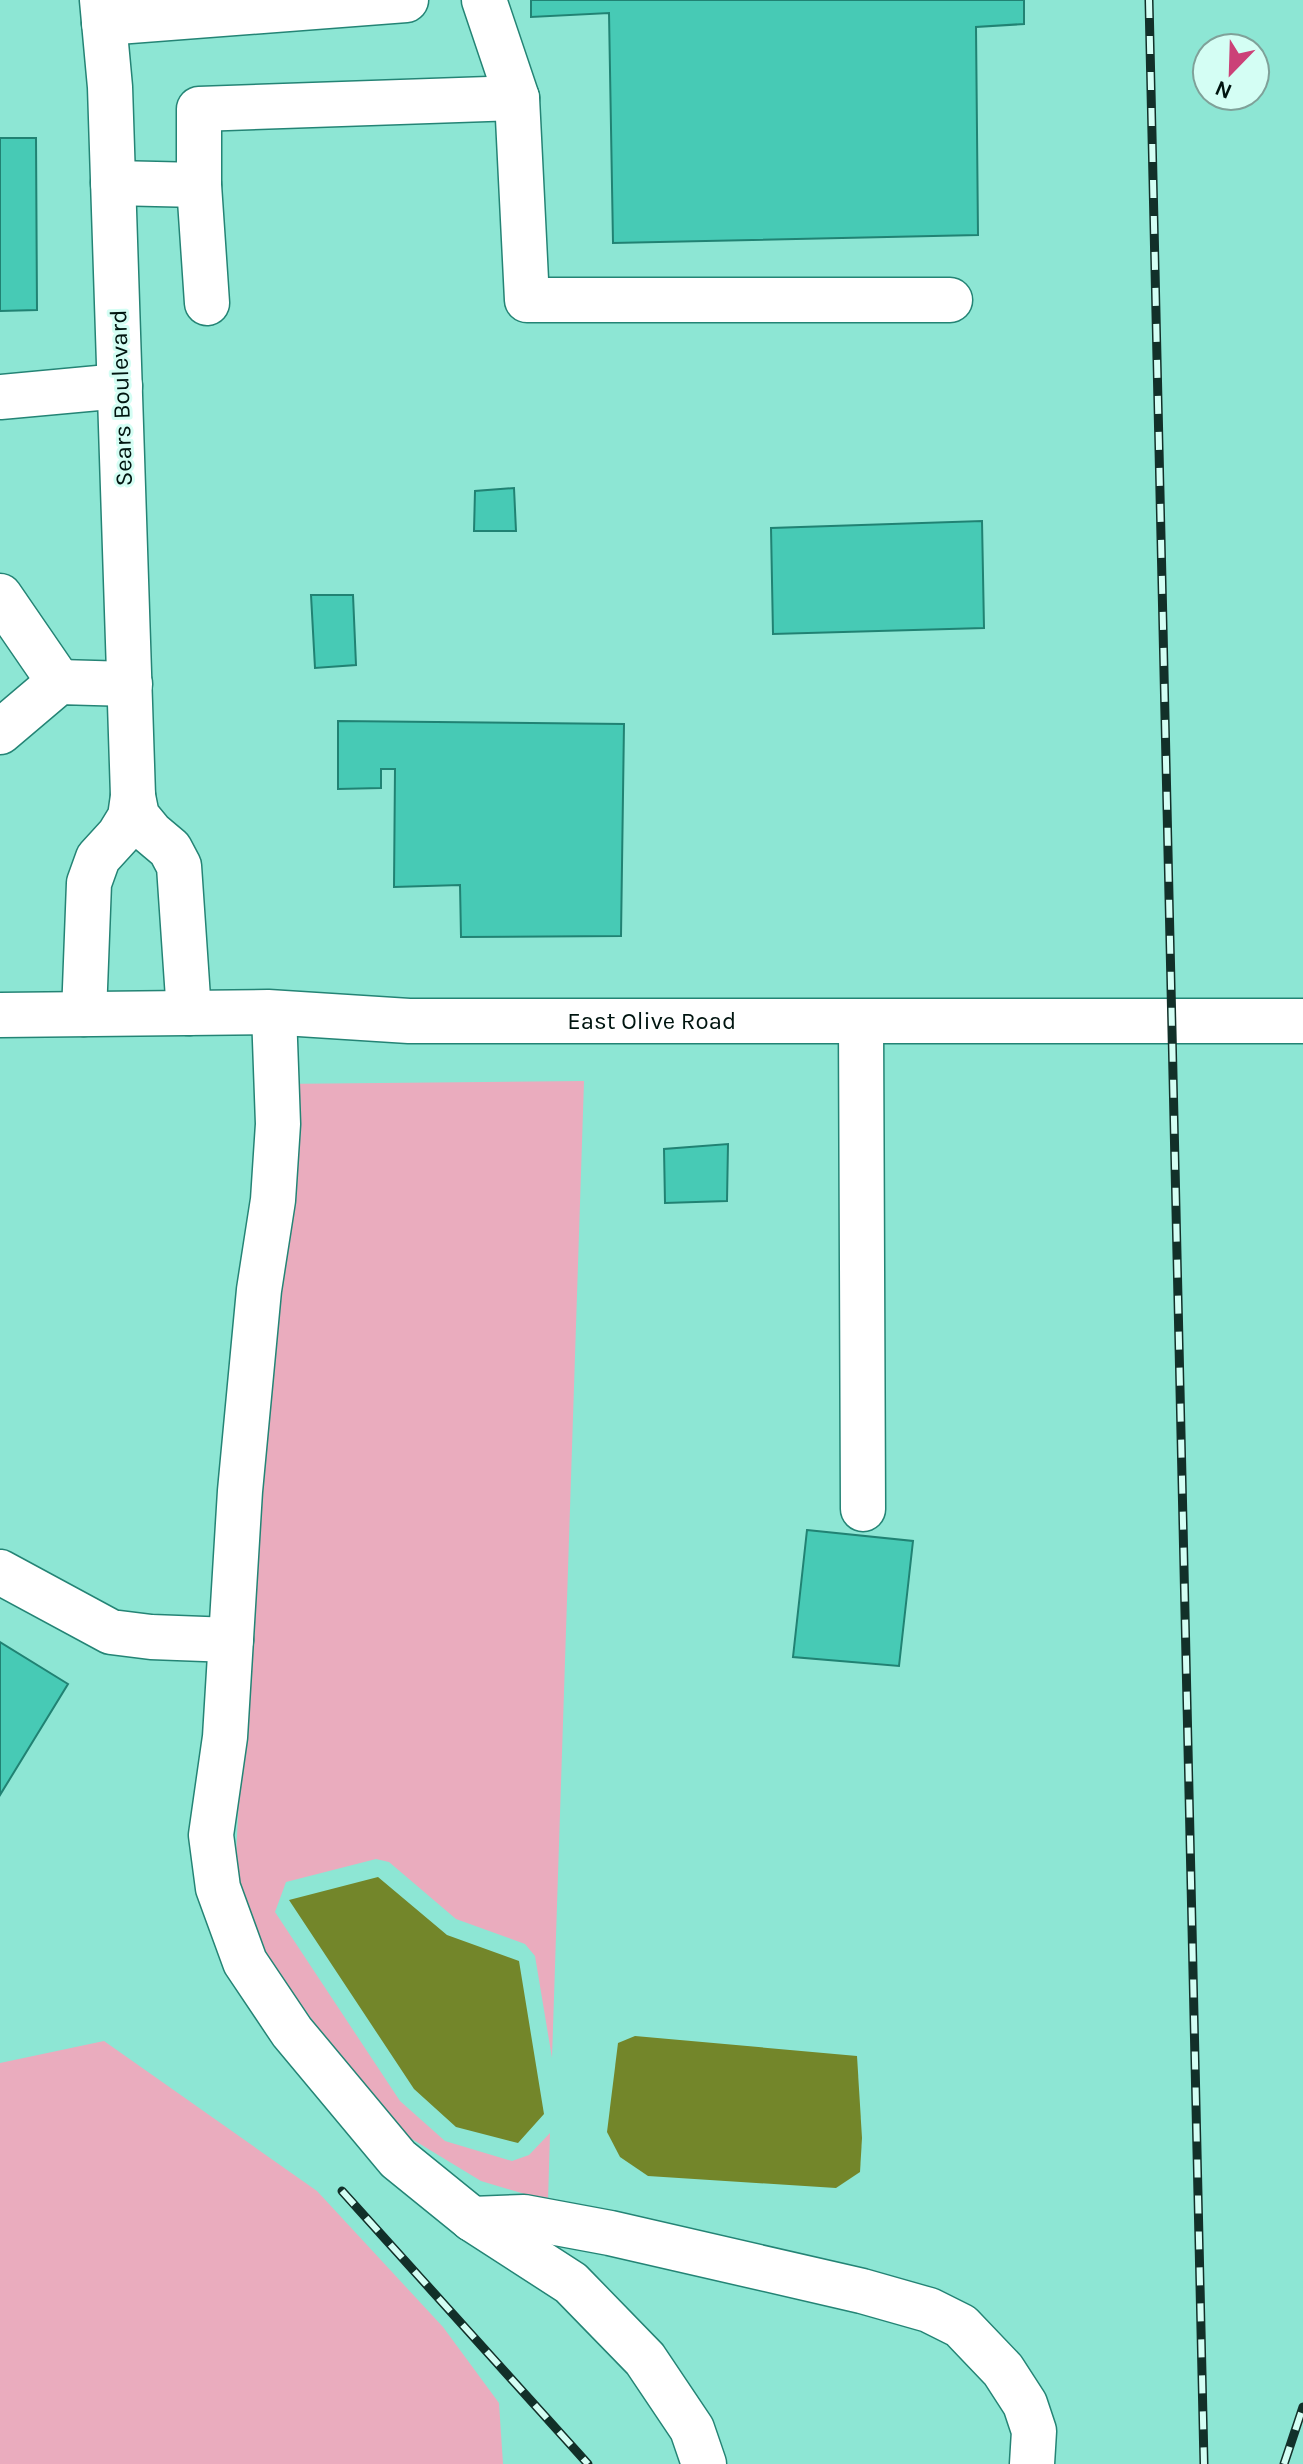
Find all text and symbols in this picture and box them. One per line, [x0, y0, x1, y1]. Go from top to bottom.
north arrow [1191, 32, 1271, 112]
text: N [1211, 74, 1236, 105]
street label: Sears Boulevard [104, 309, 138, 487]
street label: East Olive Road [567, 1007, 736, 1035]

